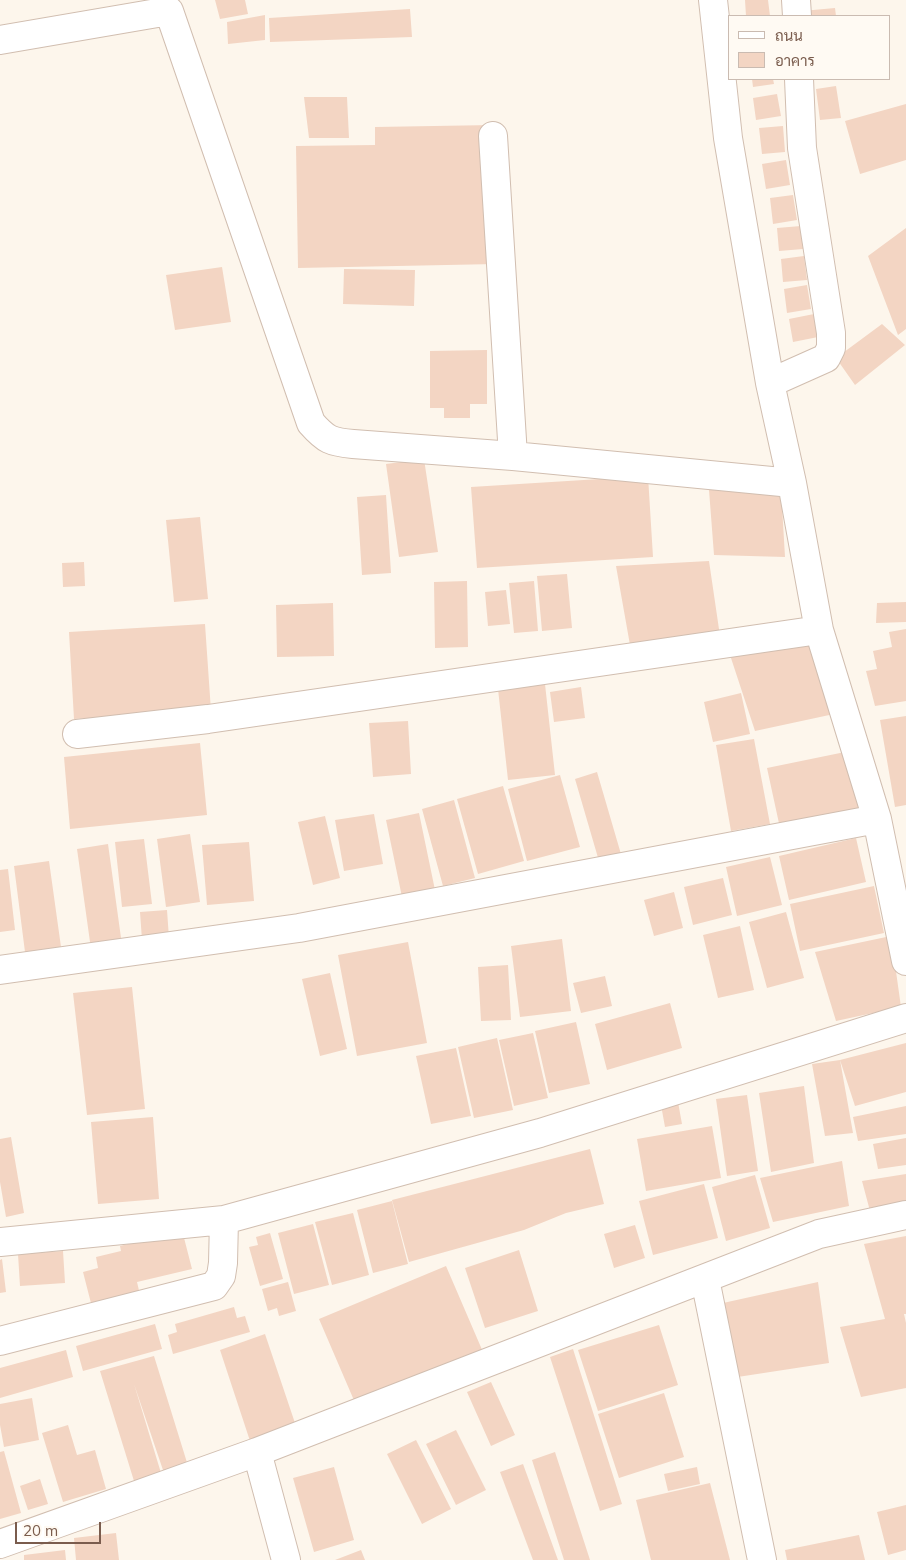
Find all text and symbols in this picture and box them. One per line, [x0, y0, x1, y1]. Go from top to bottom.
legend [728, 15, 891, 80]
text: ถนน [775, 26, 803, 45]
text: อาคาร [775, 51, 815, 70]
scale bar [18, 1512, 104, 1544]
text: 20 m [23, 1521, 58, 1540]

